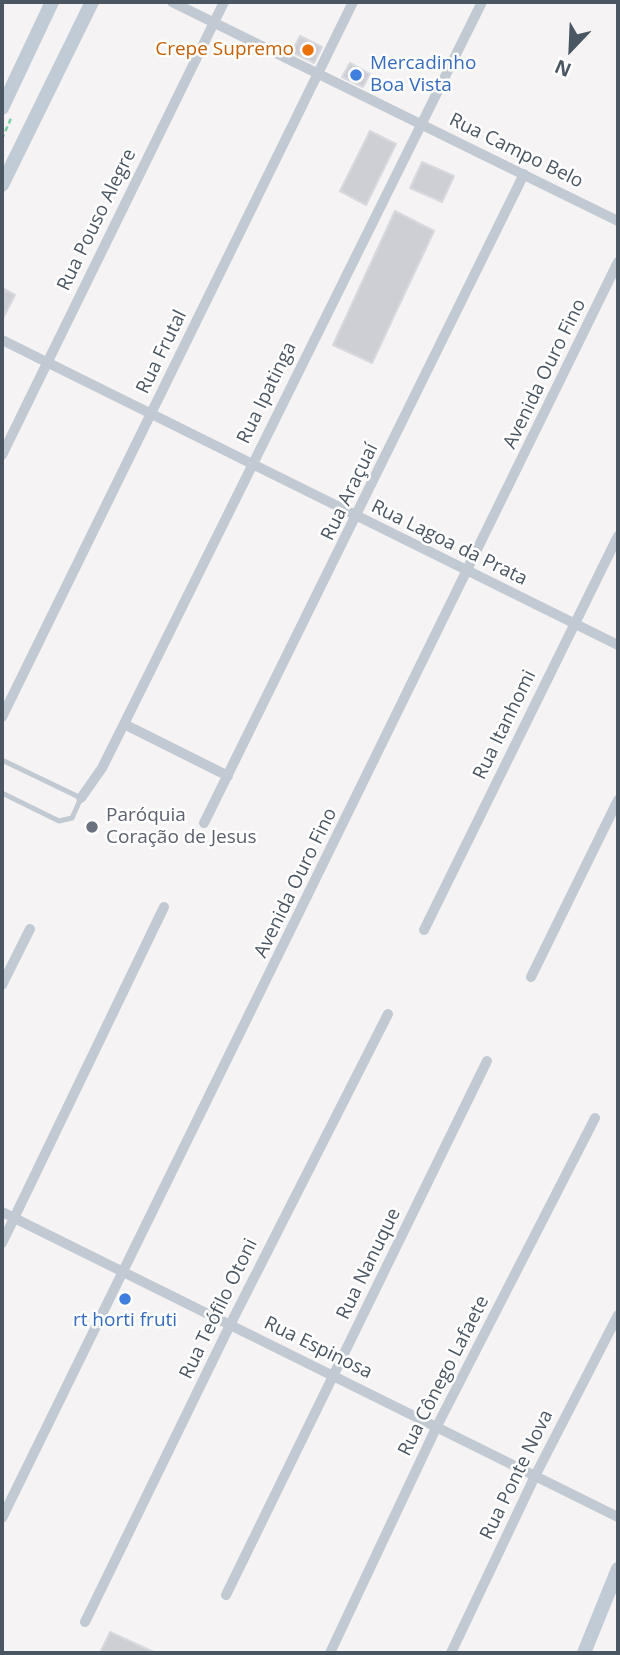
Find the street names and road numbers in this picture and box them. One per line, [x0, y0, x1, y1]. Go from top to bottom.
street label: Rua Campo Belo [445, 109, 587, 193]
street label: Rua Pouso Alegre [53, 145, 141, 295]
street label: Avenida Ouro Fino [499, 295, 591, 453]
street label: Rua Frutal [132, 306, 192, 398]
street label: Rua Ipatinga [233, 338, 301, 448]
street label: Rua Araçuaí [317, 440, 383, 544]
street label: Rua Lagoa da Prata [367, 495, 531, 591]
street label: Rua Itanhomi [469, 667, 541, 783]
street label: Avenida Ouro Fino [250, 804, 342, 962]
street label: Rua Nanuque [332, 1205, 406, 1323]
street label: Rua Teófilo Otoni [175, 1235, 263, 1383]
street label: Rua Cônego Lafaete [394, 1292, 494, 1460]
street label: Rua Espinosa [260, 1312, 376, 1384]
street label: Rua Ponte Nova [476, 1406, 558, 1544]

